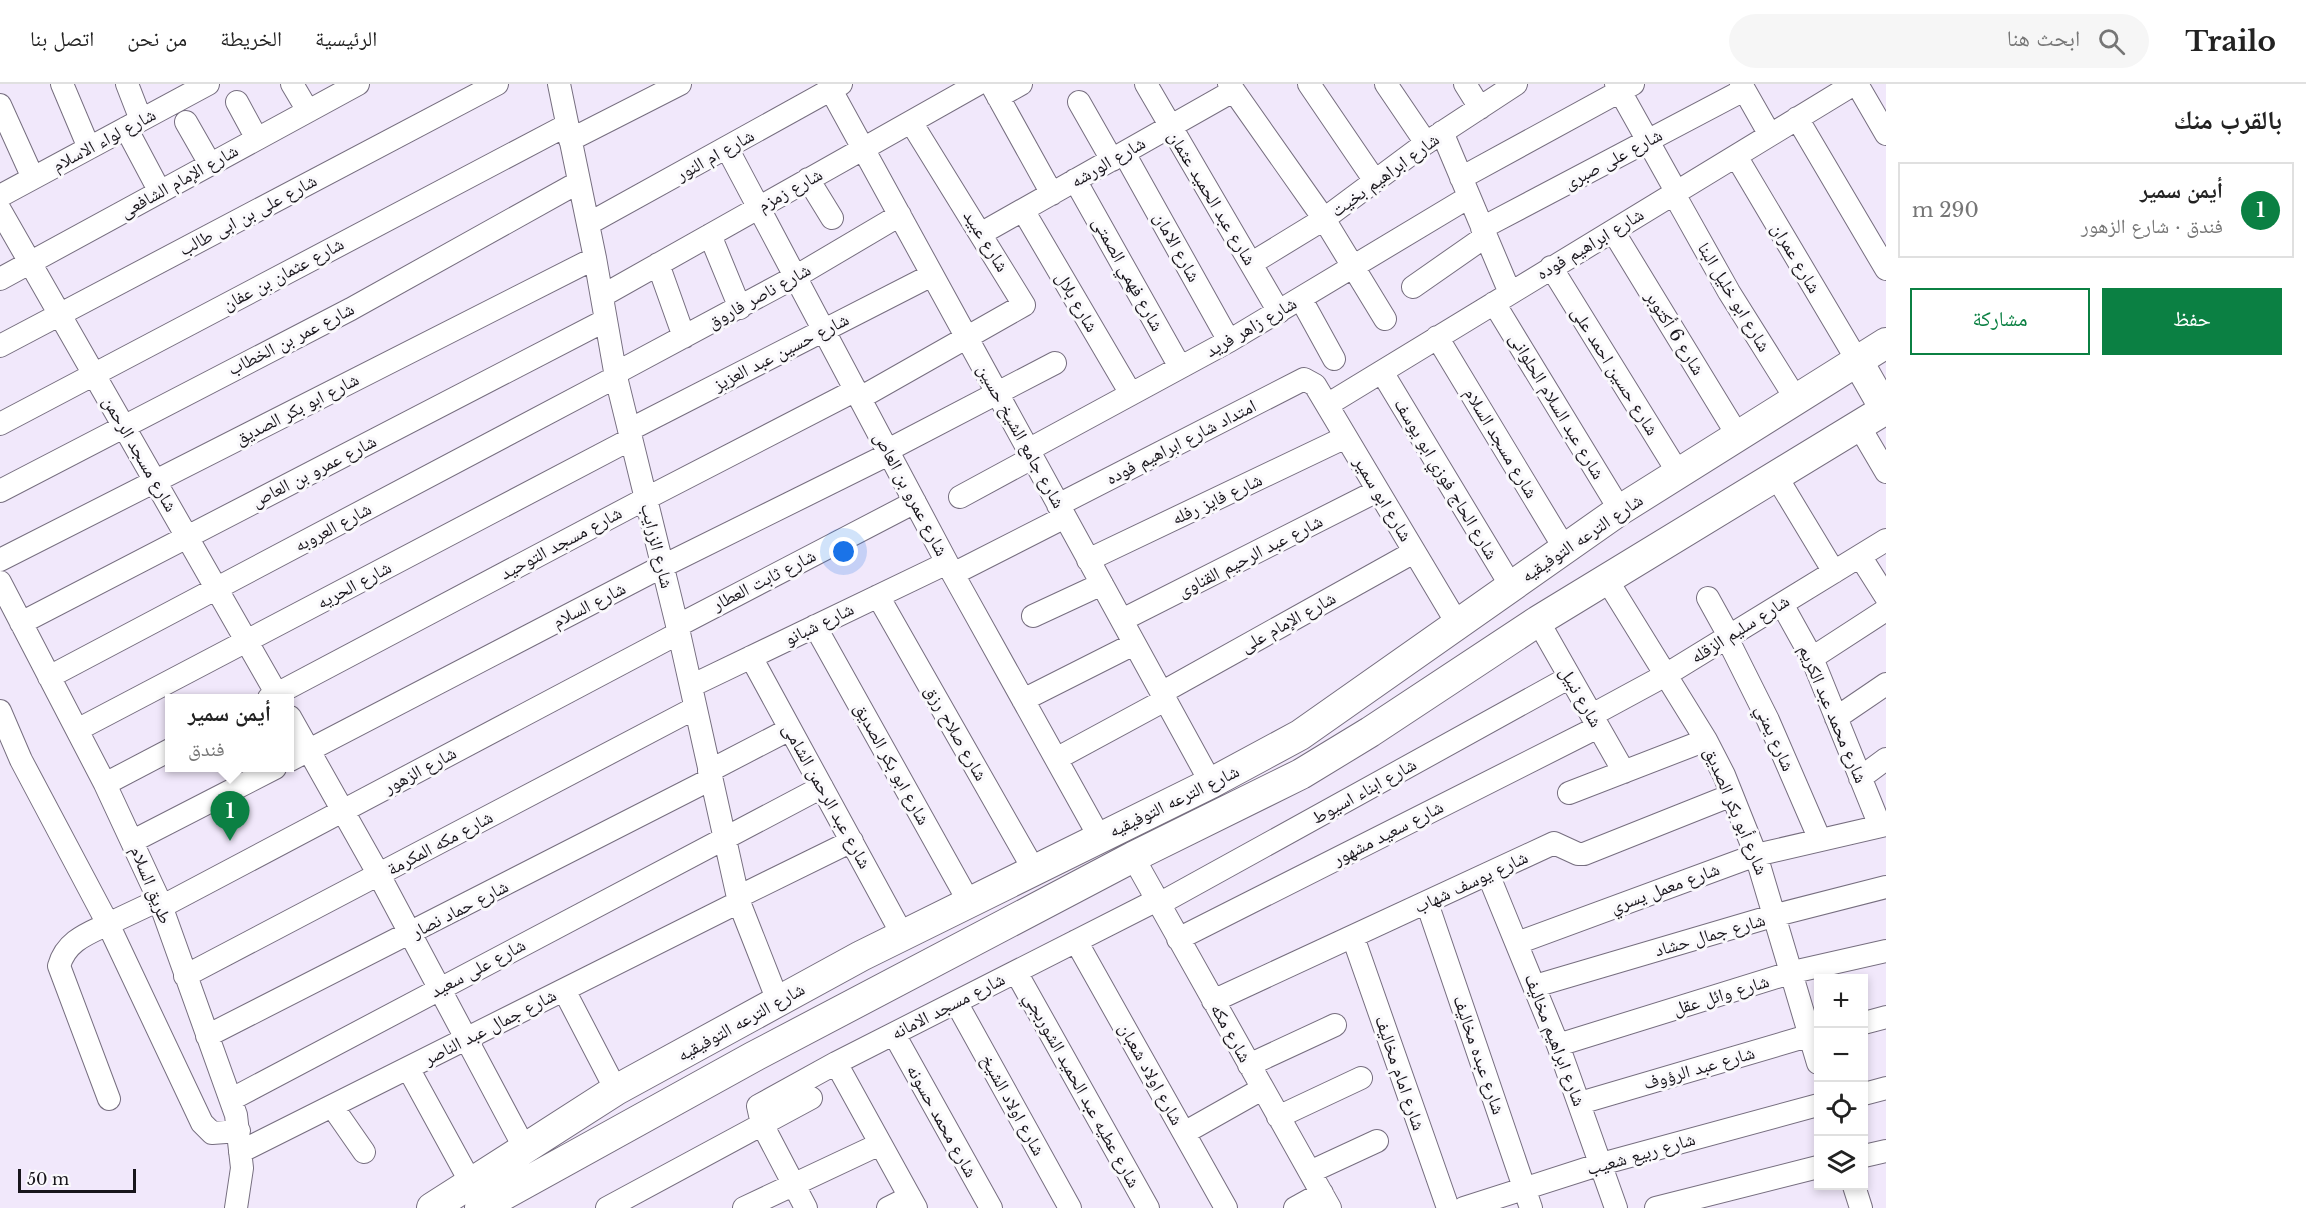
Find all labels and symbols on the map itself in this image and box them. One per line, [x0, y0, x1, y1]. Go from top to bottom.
street label: شارع لواء الاسلام [48, 103, 160, 177]
street label: شارع ام النور [671, 124, 759, 187]
street label: شارع على صبرى [1560, 124, 1666, 194]
street label: شارع عبد الحميد عثمان [1163, 127, 1261, 269]
street label: شارع ابراهيم بخيت [1327, 128, 1444, 223]
street label: شارع الورشه [1067, 132, 1149, 192]
street label: شارع الإمام الشافعى [116, 139, 242, 223]
street label: شارع زمزم [754, 163, 827, 218]
street label: شارع على بن ابى طالب [175, 169, 321, 261]
street label: شارع ابراهيم فوده [1532, 203, 1648, 286]
street label: شارع عبيد [958, 206, 1014, 276]
street label: شارع الامان [1149, 208, 1205, 286]
street label: شارع فهمي الصمتى [1084, 213, 1168, 337]
street label: شارع عمران [1766, 219, 1826, 297]
street label: شارع عثمان بن عفان [218, 233, 348, 315]
street label: شارع ابو خليل البنا [1693, 238, 1775, 356]
street label: شارع ناصر فاروق [704, 259, 814, 333]
street label: شارع بلال [1051, 268, 1103, 336]
street label: شارع 6 أكتوبر [1640, 286, 1710, 379]
street label: شارع زاهر فريد [1201, 292, 1301, 362]
street label: شارع عمر بن الخطاب [224, 298, 358, 380]
street label: شارع حسين احمد على [1567, 303, 1663, 439]
street label: شارع حسين عبد العزيز [709, 308, 852, 396]
street label: شارع عبد السلام الحلوانى [1504, 329, 1609, 484]
street label: شارع جامع الشيخ حسين [971, 360, 1070, 512]
street label: شارع ابو بكر الصديق [231, 368, 363, 450]
street label: شارع مسجد السلام [1459, 384, 1543, 503]
street label: شارع مسجد الرحمن [98, 392, 182, 516]
street label: امتداد شارع ابراهيم فوده [1102, 395, 1260, 490]
street label: شارع الحاج فوزي ابو يوسف [1386, 395, 1503, 565]
street label: شارع عمرو بن العاص [869, 428, 953, 560]
street label: شارع عمرو بن العاص [248, 430, 380, 512]
street label: شارع ابو سمير [1349, 452, 1417, 545]
street label: شارع فايز رفله [1168, 468, 1266, 530]
street label: شارع الترعه التوفيقيه [1517, 489, 1647, 587]
street label: شارع العروبه [291, 498, 375, 556]
street label: شارع الزرايب [636, 501, 678, 591]
street label: شارع مسجد التوحيد [496, 502, 626, 584]
street label: شارع عبد الرحيم القناوى [1174, 510, 1327, 603]
your location [829, 537, 858, 566]
street label: شارع ثابت العطار [708, 544, 819, 616]
street label: شارع الحريه [313, 556, 395, 614]
street label: شارع السلام [549, 577, 630, 634]
street label: شارع الإمام على [1236, 587, 1340, 658]
street label: شارع سليم الزقله [1687, 590, 1794, 669]
street label: شارع شبانو [781, 598, 857, 650]
street label: شارع محمد عبد الكريم [1793, 642, 1872, 787]
street label: شارع نبيل [1555, 663, 1607, 731]
street label: شارع صلاح رزق [919, 681, 992, 785]
street label: شارع ابو بكر الصديق [849, 699, 935, 829]
street label: شارع يمني [1747, 701, 1799, 776]
street label: شارع عبد الرحمن الشامى [778, 720, 876, 872]
street label: شارع الزهور [379, 742, 460, 799]
street label: شارع أبو بكر الصديق [1699, 744, 1773, 878]
street label: شارع ابناء اسيوط [1308, 753, 1420, 829]
street label: شارع الترعه التوفيقيه [1105, 760, 1243, 842]
pin: 1 [210, 792, 250, 841]
street label: شارع سعيد مشهور [1328, 796, 1447, 871]
street label: شارع مكه المكرمة [383, 806, 497, 880]
street label: طريق السلام [125, 843, 177, 927]
street label: شارع يوسف شهاب [1411, 846, 1531, 918]
street label: شارع معمل يسري [1607, 858, 1724, 921]
street label: شارع حماد نصار [407, 875, 512, 943]
street label: شارع جمال حشاد [1652, 909, 1768, 961]
street label: شارع على سعيد [427, 934, 529, 1002]
street label: شارع مسجد الامانه [887, 968, 1009, 1044]
street label: شارع وائل عقل [1670, 970, 1772, 1020]
street label: شارع ابراهيم مخاليف [1519, 971, 1590, 1110]
street label: شارع الترعه التوفيقيه [673, 978, 809, 1066]
street label: شارع جمال عبد الناصر [419, 984, 560, 1070]
street label: شارع عطيه عبد الحميد الشوربجي [1016, 988, 1145, 1193]
street label: شارع عبده مخاليف [1448, 993, 1510, 1117]
street label: شارع مكه [1206, 1000, 1256, 1066]
street label: شارع امام مخاليف [1369, 1013, 1430, 1134]
street label: شارع اولاد شعبان [1114, 1019, 1188, 1129]
street label: شارع عبد الرؤوف [1641, 1042, 1757, 1094]
street label: شارع اولاد الشيخ [975, 1050, 1050, 1160]
street label: شارع محمد حسونه [902, 1061, 982, 1181]
street label: شارع ربيع شعيب [1584, 1128, 1698, 1181]
scale bar [18, 1166, 136, 1194]

